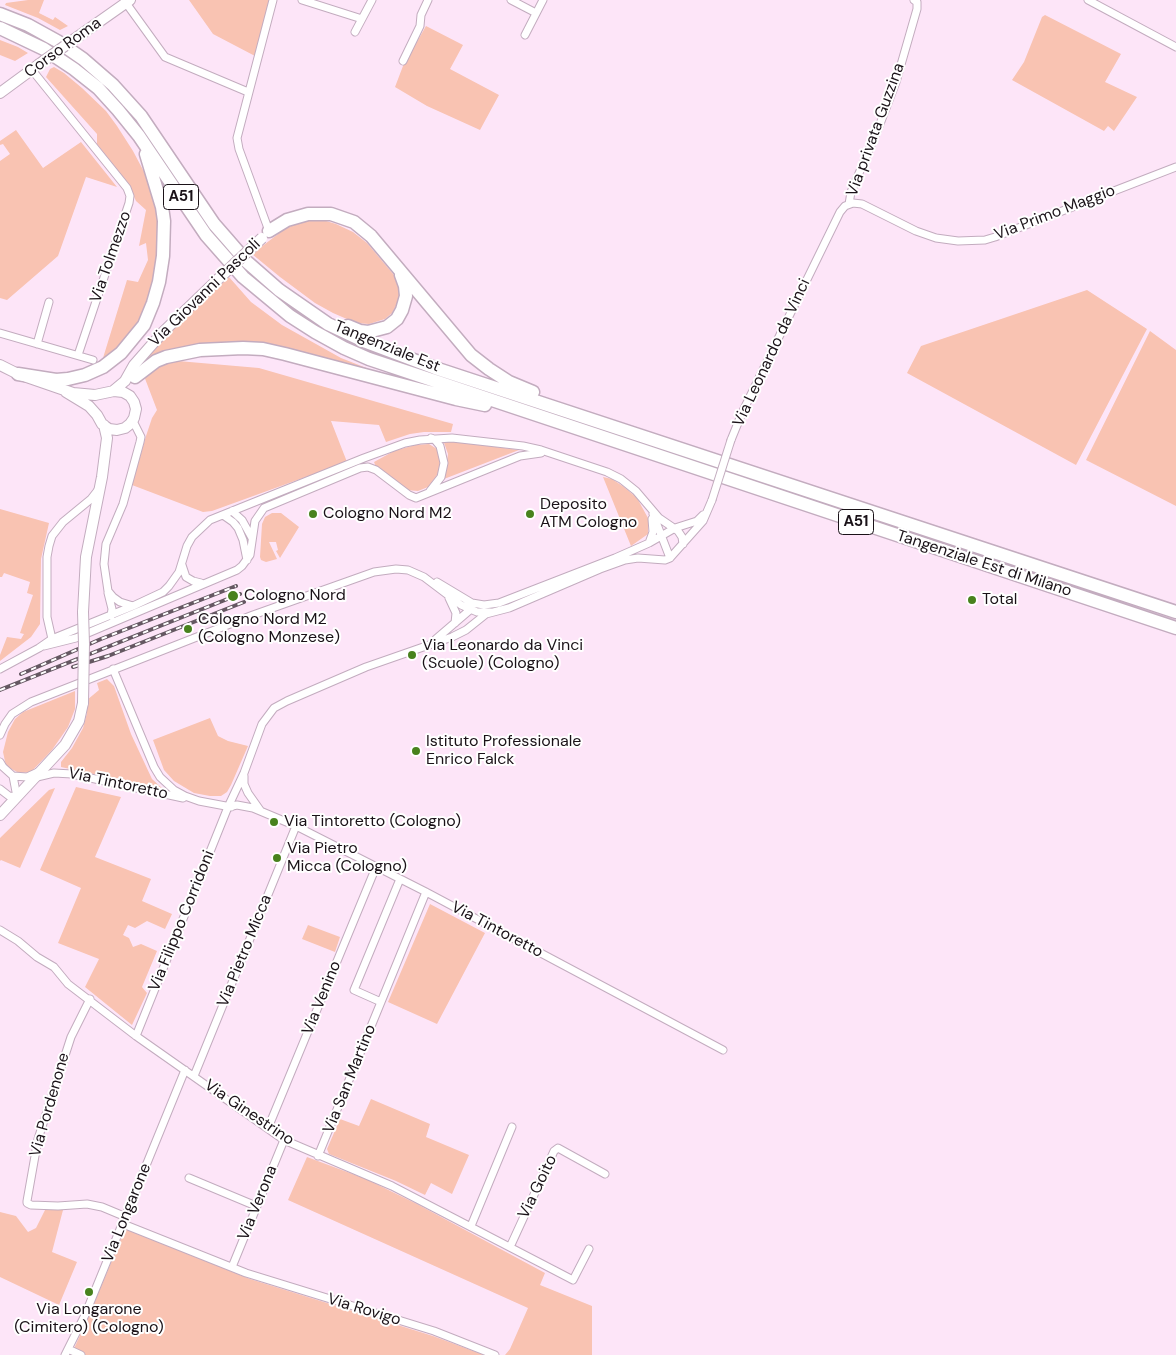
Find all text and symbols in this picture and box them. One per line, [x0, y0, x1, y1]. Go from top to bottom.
street label: Corso Roma [21, 14, 105, 82]
street label: Via privata Guzzina [843, 61, 909, 199]
street label: Via Primo Maggio [992, 181, 1118, 245]
road number: A51 [164, 184, 198, 210]
street label: Via Tolmezzo [86, 209, 136, 305]
street label: Via Giovanni Pascoli [145, 235, 265, 351]
street label: Via Leonardo da Vinci [729, 276, 815, 430]
street label: Tangenziale Est [331, 317, 443, 377]
place label: Deposito ATM Cologno [540, 495, 637, 533]
place label: Cologno Nord M2 [323, 504, 452, 524]
marker: Cologno Nord M2 [307, 508, 319, 520]
marker: Deposito ATM Cologno [524, 508, 536, 520]
road number: A51 [838, 510, 874, 534]
street label: Tangenziale Est di Milano [894, 527, 1074, 601]
place label: Cologno Nord [244, 586, 346, 606]
marker: Cologno Nord [226, 589, 240, 603]
place label: Total [982, 590, 1017, 610]
marker: Total [966, 594, 978, 606]
place label: Cologno Nord M2 (Cologno Monzese) [198, 610, 340, 648]
marker: Cologno Nord M2 (Cologno Monzese) [182, 623, 194, 635]
place label: Via Leonardo da Vinci (Scuole) (Cologno) [422, 636, 583, 674]
marker: Via Leonardo da Vinci (Scuole) (Cologno) [406, 649, 418, 661]
place label: Istituto Professionale Enrico Falck [426, 732, 581, 770]
marker: Istituto Professionale Enrico Falck [410, 745, 422, 757]
street label: Via Tintoretto [66, 764, 170, 804]
place label: Via Tintoretto (Cologno) [284, 812, 461, 832]
marker: Via Tintoretto (Cologno) [268, 816, 280, 828]
place label: Via Pietro Micca (Cologno) [287, 839, 407, 877]
street label: Via Filippo Corridoni [145, 848, 219, 994]
marker: Via Pietro Micca (Cologno) [271, 852, 283, 864]
street label: Via Pietro Micca [214, 892, 276, 1010]
street label: Via Tintoretto [448, 898, 546, 962]
street label: Via Venino [298, 958, 346, 1038]
street label: Via San Martino [319, 1022, 381, 1136]
street label: Via Pordenone [26, 1051, 74, 1159]
street label: Via Ginestrino [200, 1076, 298, 1150]
street label: Via Goito [514, 1152, 562, 1222]
street label: Via Longarone [98, 1161, 156, 1265]
street label: Via Verona [234, 1163, 282, 1243]
marker: Via Longarone (Cimitero) (Cologno) [83, 1286, 95, 1298]
street label: Via Rovigo [325, 1290, 403, 1330]
place label: Via Longarone (Cimitero) (Cologno) [14, 1300, 164, 1338]

